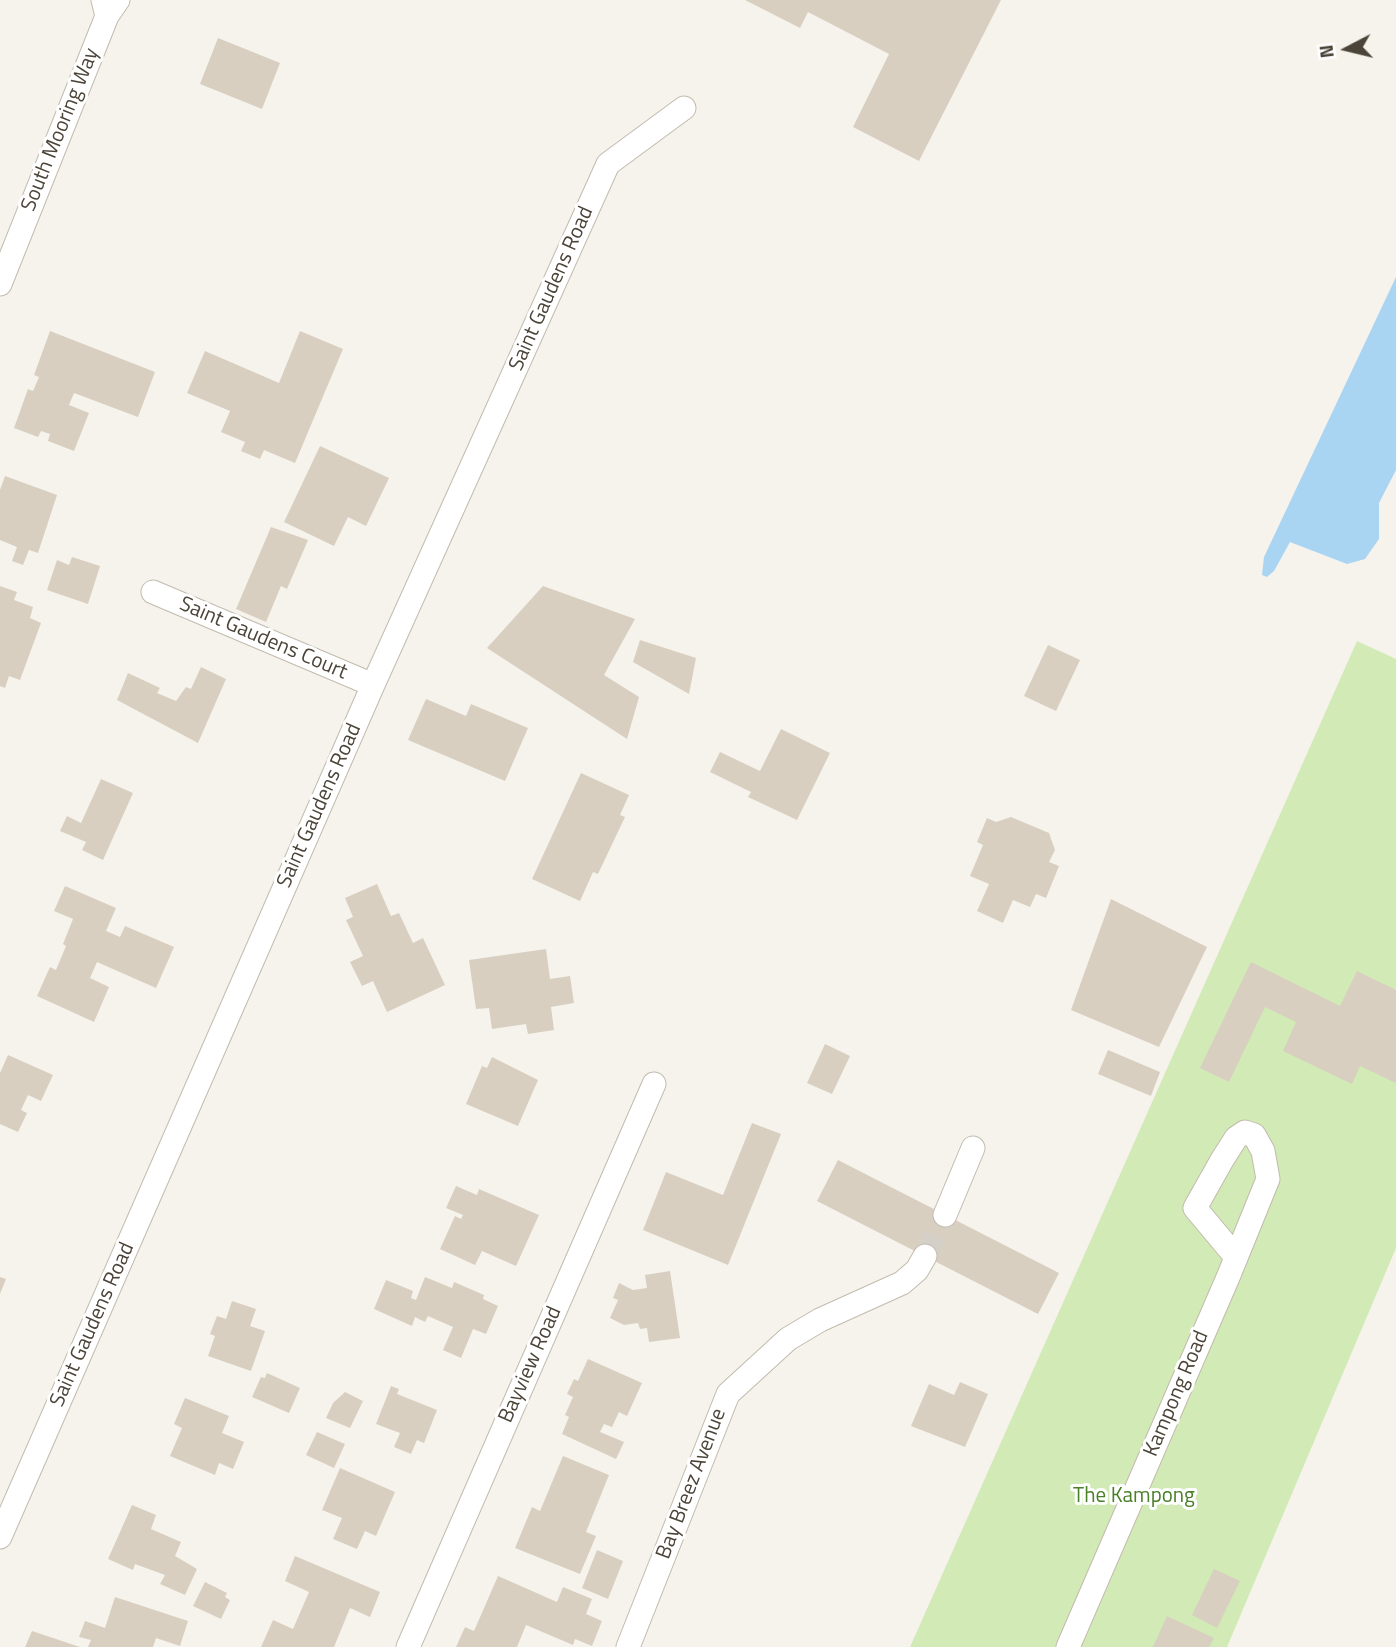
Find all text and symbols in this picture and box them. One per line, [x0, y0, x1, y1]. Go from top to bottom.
north arrow [1312, 14, 1382, 84]
text: N [1310, 43, 1341, 60]
street label: South Mooring Way [17, 45, 105, 215]
street label: Saint Gaudens Road [504, 203, 600, 375]
street label: Saint Gaudens Court [175, 592, 351, 686]
street label: Saint Gaudens Road [272, 720, 368, 892]
street label: Saint Gaudens Road [45, 1239, 141, 1411]
street label: Bayview Road [494, 1303, 568, 1427]
street label: Kampong Road [1139, 1327, 1215, 1461]
street label: Bay Breez Avenue [652, 1405, 732, 1563]
park label: The Kampong [1073, 1484, 1195, 1510]

